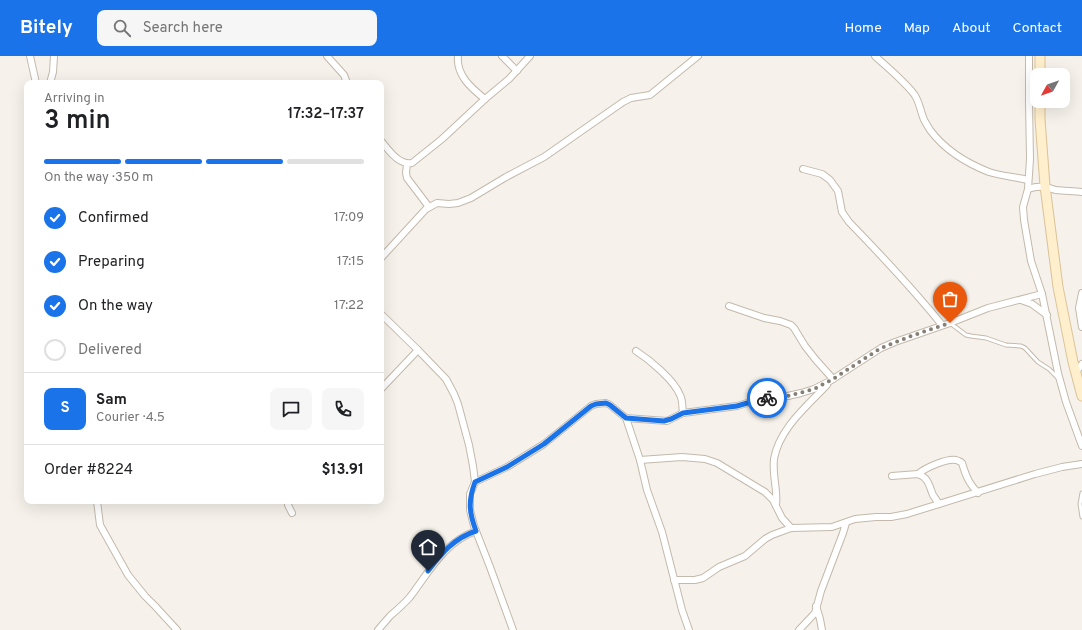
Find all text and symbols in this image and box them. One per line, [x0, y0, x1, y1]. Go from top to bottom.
search box [97, 10, 377, 46]
text: Bitely [20, 16, 73, 40]
icon: search [111, 17, 133, 39]
text: Search here [143, 19, 223, 38]
text: Home [845, 20, 882, 37]
text: Map [904, 20, 930, 37]
text: About [952, 20, 991, 37]
text: Contact [1013, 20, 1062, 37]
north arrow [1030, 68, 1070, 108]
map controls [1030, 68, 1070, 108]
text: Arriving in [44, 91, 105, 107]
text: 3 min [44, 105, 111, 138]
text: 17:32–17:37 [287, 105, 364, 124]
text: On the way · 350 m [44, 170, 153, 186]
icon: check [44, 207, 66, 229]
text: Confirmed [78, 209, 149, 228]
text: 17:09 [334, 210, 364, 226]
icon: check [44, 251, 66, 273]
text: Preparing [78, 253, 145, 272]
text: 17:15 [337, 254, 364, 270]
pin [933, 282, 967, 323]
icon: bag [939, 288, 961, 310]
icon: check [44, 295, 66, 317]
text: On the way [78, 297, 153, 316]
text: 17:22 [334, 298, 364, 314]
text: Delivered [78, 341, 142, 360]
courier [747, 378, 787, 418]
icon: bike [756, 387, 778, 409]
button: chat [270, 388, 312, 430]
button: phone [322, 388, 364, 430]
text: Sam [96, 391, 127, 410]
text: S [60, 399, 70, 418]
text: Courier · 4.5 [96, 410, 165, 426]
text: Order #8224 [44, 461, 133, 480]
text: $13.91 [321, 461, 364, 480]
pin [411, 530, 445, 571]
icon: home [417, 536, 439, 558]

